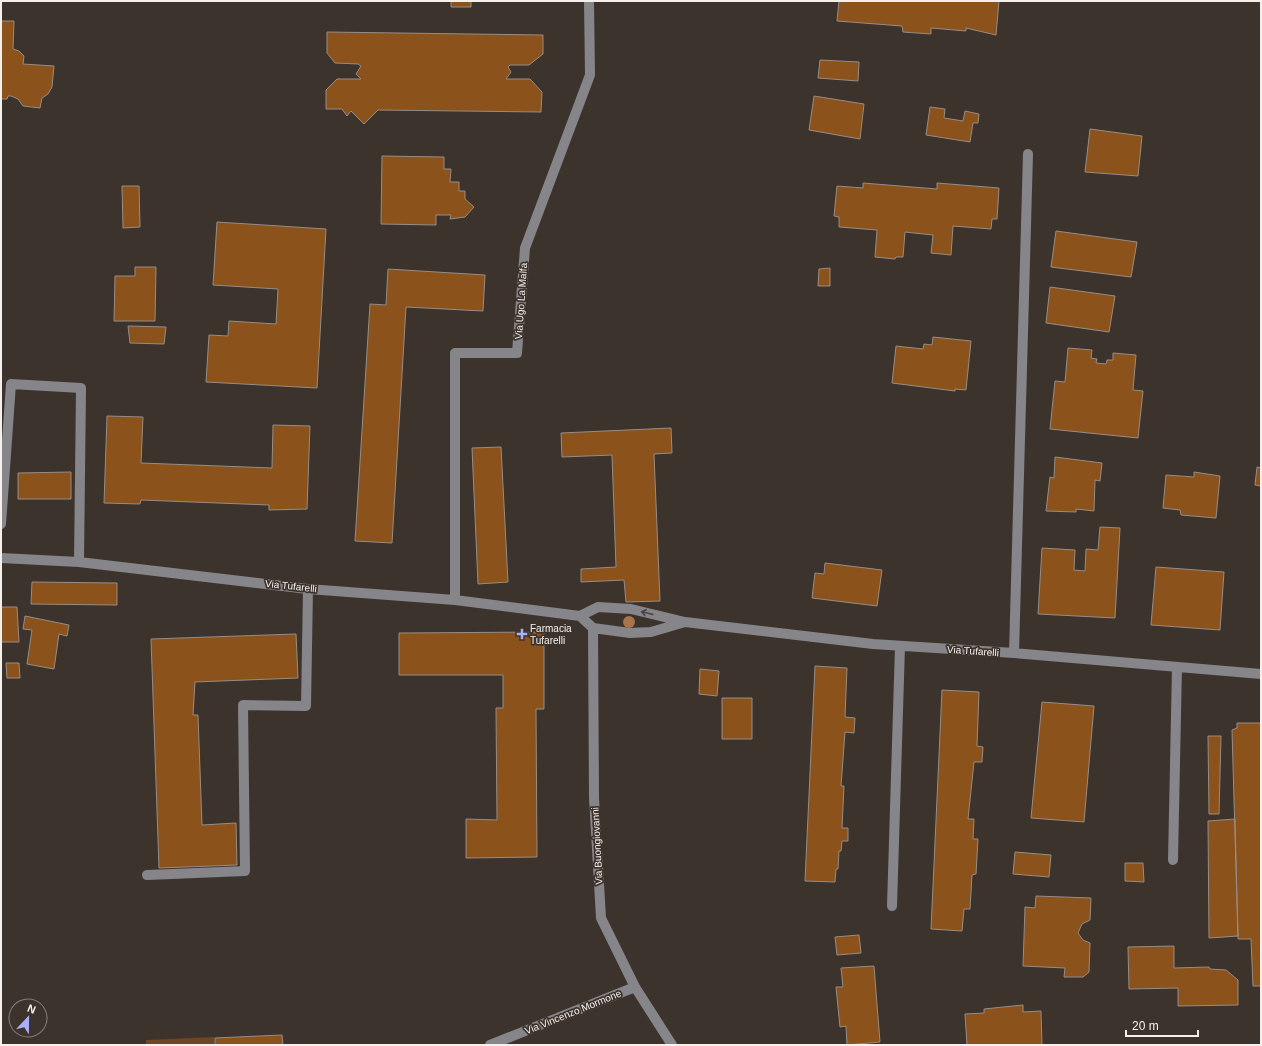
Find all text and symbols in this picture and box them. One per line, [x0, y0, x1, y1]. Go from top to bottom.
street label: Via Ugo La Malfa [513, 262, 529, 340]
street label: Via Tufarelli [265, 578, 317, 594]
one-way arrow [641, 609, 654, 617]
place label: Farmacia Tufarelli [530, 623, 572, 646]
marker: Farmacia Tufarelli [517, 629, 527, 639]
street label: Via Tufarelli [947, 644, 999, 658]
street label: Via Buongiovanni [589, 807, 605, 885]
street label: Via Vincenzo Mormone [523, 987, 623, 1036]
north arrow [8, 998, 48, 1038]
text: N [26, 1002, 38, 1016]
scale bar [1126, 1012, 1198, 1038]
text: 20 m [1132, 1019, 1159, 1033]

